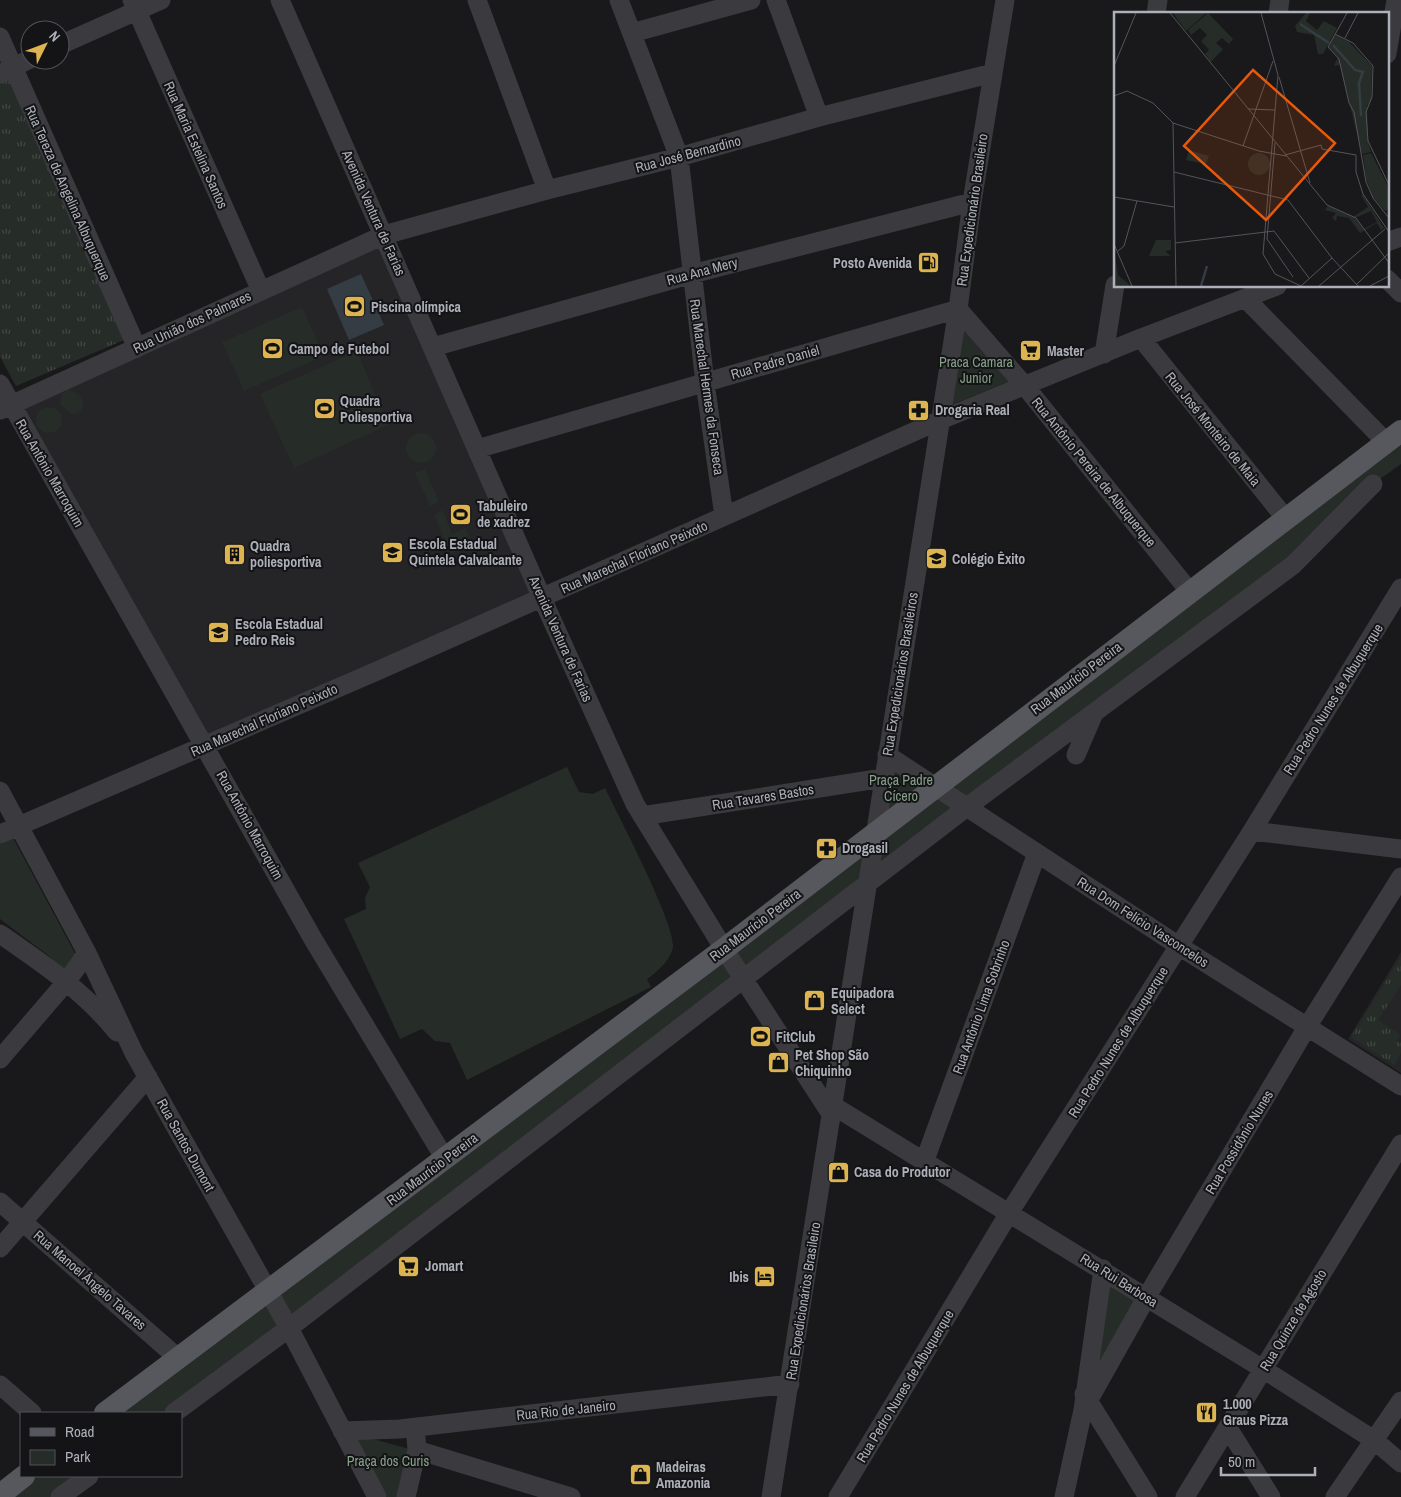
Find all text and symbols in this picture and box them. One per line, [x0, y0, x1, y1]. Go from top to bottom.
inset map [1114, 12, 1388, 288]
north arrow [20, 20, 70, 70]
text: N [45, 27, 64, 45]
street label: Rua Maria Estelina Santos [160, 79, 232, 212]
street label: Rua Tereza de Angelina Albuquerque [21, 103, 115, 283]
street label: Rua José Bernardino [633, 131, 743, 177]
street label: Rua Expedicionário Brasileiro [952, 133, 992, 287]
street label: Avenida Ventura de Farias [338, 146, 410, 279]
fuel station icon: Posto Avenida [916, 251, 940, 275]
street label: Rua Ana Mery [665, 253, 740, 289]
place label: Posto Avenida [833, 254, 913, 272]
street label: Rua União dos Palmares [130, 287, 254, 357]
sports icon: Piscina olímpica [343, 295, 367, 319]
place label: Piscina olímpica [371, 298, 462, 316]
street label: Rua Marechal Hermes da Fonseca [686, 298, 728, 477]
sports icon: Campo de Futebol [261, 337, 285, 361]
supermarket icon: Master [1019, 339, 1043, 363]
place label: Campo de Futebol [289, 340, 389, 358]
street label: Rua Padre Daniel [729, 341, 821, 383]
place label: Master [1047, 342, 1085, 360]
park label: Praca Camara Junior [939, 353, 1014, 387]
street label: Rua José Monteiro de Maia [1161, 368, 1265, 490]
place label: Quadra Poliesportiva [340, 392, 413, 426]
street label: Rua Antônio Pereira de Albuquerque [1028, 393, 1160, 551]
sports icon: Quadra Poliesportiva [312, 397, 336, 421]
pharmacy icon: Drogaria Real [907, 398, 931, 422]
place label: Drogaria Real [935, 401, 1010, 419]
street label: Rua Antônio Marroquim [12, 416, 88, 530]
place label: Tabuleiro de xadrez [477, 497, 530, 531]
sports icon: Tabuleiro de xadrez [449, 502, 473, 526]
street label: Rua Marechal Floriano Peixoto [558, 516, 710, 598]
place label: Escola Estadual Quintela Calvalcante [409, 535, 522, 569]
place label: Quadra poliesportiva [250, 537, 322, 571]
school or university icon: Escola Estadual Quintela Calvalcante [381, 540, 405, 564]
building icon: Quadra poliesportiva [222, 542, 246, 566]
school or university icon: Colégio Êxito [924, 547, 948, 571]
place label: Colégio Êxito [952, 550, 1025, 568]
street label: Avenida Ventura de Farias [525, 572, 597, 705]
street label: Rua Expedicionários Brasileiros [878, 591, 922, 757]
place label: Escola Estadual Pedro Reis [235, 615, 323, 649]
school or university icon: Escola Estadual Pedro Reis [207, 620, 231, 644]
street label: Rua Pedro Nunes de Albuquerque [1279, 620, 1387, 778]
street label: Rua Maurício Pereira [1027, 637, 1126, 718]
street label: Rua Marechal Floriano Peixoto [188, 679, 340, 761]
street label: Rua Antônio Marroquim [213, 767, 287, 883]
park label: Praça Padre Cícero [869, 771, 933, 805]
street label: Rua Tavares Bastos [711, 780, 815, 814]
pharmacy icon: Drogasil [814, 836, 838, 860]
place label: Drogasil [842, 839, 888, 857]
street label: Rua Dom Felício Vasconcelos [1074, 873, 1212, 971]
street label: Rua Maurício Pereira [706, 884, 805, 965]
street label: Rua Antônio Lima Sobrinho [948, 937, 1014, 1077]
street label: Rua Pedro Nunes de Albuquerque [1064, 963, 1172, 1121]
place label: Equipadora Select [831, 984, 895, 1018]
shop icon: Equipadora Select [803, 989, 827, 1013]
sports icon: FitClub [748, 1025, 772, 1049]
place label: FitClub [776, 1028, 816, 1046]
place label: Pet Shop São Chiquinho [795, 1046, 869, 1080]
shop icon: Pet Shop São Chiquinho [767, 1051, 791, 1075]
street label: Rua Possidônio Nunes [1201, 1087, 1277, 1197]
street label: Rua Santos Dumont [153, 1095, 219, 1195]
street label: Rua Maurício Pereira [383, 1128, 482, 1209]
shop icon: Casa do Produtor [826, 1160, 850, 1184]
place label: Casa do Produtor [854, 1163, 951, 1181]
street label: Rua Expedicionários Brasileiro [782, 1221, 824, 1381]
street label: Rua Manoel Ângelo Tavares [30, 1226, 150, 1334]
street label: Rua Rui Barbosa [1077, 1249, 1162, 1311]
supermarket icon: Jomart [397, 1254, 421, 1278]
place label: Jomart [425, 1257, 463, 1275]
hotel icon: Ibis [753, 1265, 777, 1289]
street label: Rua Quinze de Agosto [1256, 1266, 1330, 1374]
place label: Ibis [729, 1268, 749, 1286]
street label: Rua Pedro Nunes de Albuquerque [852, 1306, 958, 1466]
place label: 1.000 Graus Pizza [1223, 1395, 1289, 1429]
street label: Rua Rio de Janeiro [516, 1396, 616, 1424]
restaurant icon: 1.000 Graus Pizza [1195, 1400, 1219, 1424]
legend [20, 1412, 182, 1477]
text: Road [65, 1421, 94, 1442]
scale bar [1221, 1444, 1315, 1476]
text: Park [65, 1446, 91, 1467]
text: 50 m [1228, 1451, 1255, 1472]
park label: Praça dos Curis [347, 1452, 429, 1470]
place label: Madeiras Amazonia [656, 1458, 711, 1492]
shop icon: Madeiras Amazonia [628, 1463, 652, 1487]

